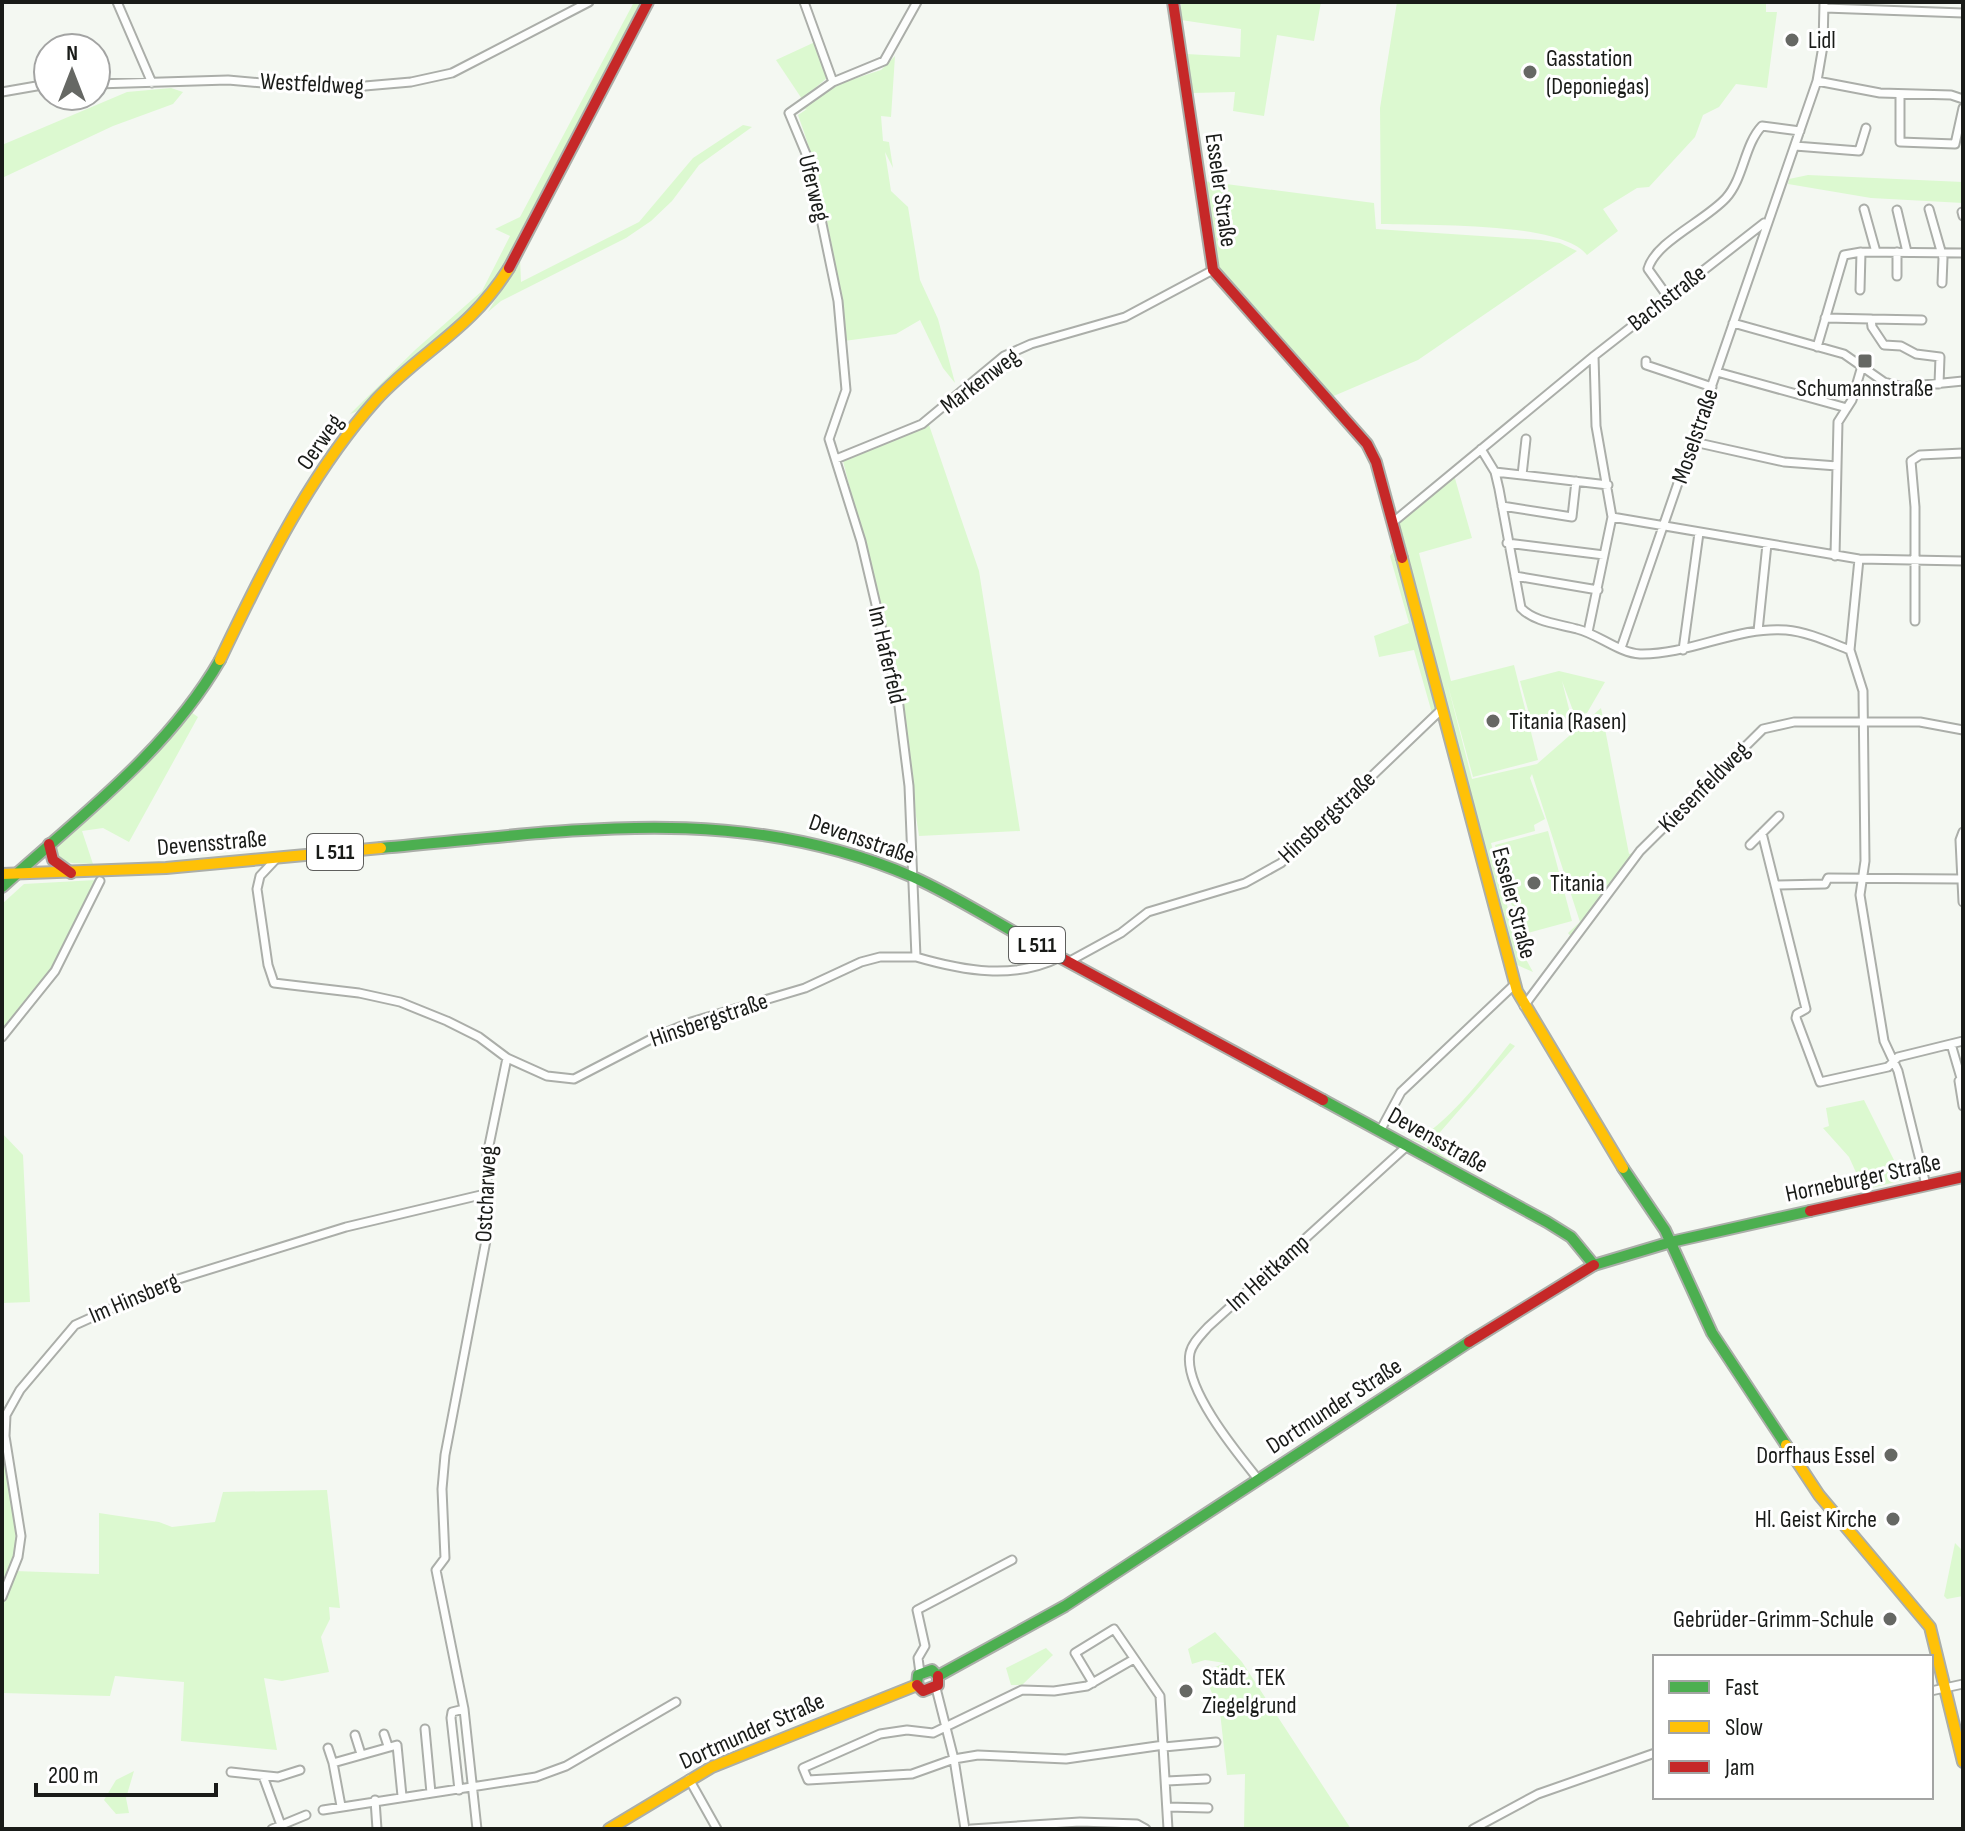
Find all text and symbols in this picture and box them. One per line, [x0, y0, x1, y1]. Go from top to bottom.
place label: Lidl [1808, 26, 1836, 55]
marker: Lidl [1783, 31, 1801, 49]
north arrow [32, 32, 112, 112]
text: N [66, 40, 78, 67]
place label: Gasstation (Deponiegas) [1546, 44, 1649, 101]
marker: Gasstation (Deponiegas) [1521, 63, 1539, 81]
street label: Westfeldweg [259, 67, 365, 101]
street label: Esseler Straße [1199, 131, 1243, 249]
street label: Uferweg [792, 152, 836, 224]
street label: Bachstraße [1622, 258, 1712, 338]
street label: Markenweg [935, 342, 1025, 420]
marker: Schumannstraße [1856, 352, 1874, 370]
place label: Schumannstraße [1797, 374, 1933, 403]
street label: Moselstraße [1665, 385, 1725, 487]
street label: Oerweg [291, 409, 349, 475]
street label: Im Haferfeld [862, 603, 912, 707]
place label: Titania (Rasen) [1509, 707, 1626, 736]
marker: Titania (Rasen) [1484, 712, 1502, 730]
street label: Kiesenfeldweg [1652, 735, 1756, 839]
street label: Hinsbergstraße [1272, 765, 1382, 869]
street label: Devensstraße [805, 807, 919, 871]
street label: Devensstraße [156, 824, 268, 862]
road number: L 511 [307, 834, 363, 870]
street label: Esseler Straße [1485, 844, 1543, 962]
place label: Titania [1550, 869, 1605, 898]
marker: Titania [1525, 874, 1543, 892]
road number: L 511 [1009, 927, 1065, 963]
street label: Hinsbergstraße [646, 986, 772, 1054]
street label: Devensstraße [1383, 1101, 1493, 1179]
street label: Ostcharweg [469, 1145, 503, 1243]
street label: Horneburger Straße [1783, 1147, 1943, 1209]
street label: Im Heitkamp [1221, 1228, 1315, 1318]
street label: Im Hinsberg [85, 1266, 183, 1330]
street label: Dortmunder Straße [1261, 1352, 1407, 1460]
place label: Dorfhaus Essel [1756, 1441, 1875, 1470]
marker: Dorfhaus Essel [1882, 1446, 1900, 1464]
place label: Hl. Geist Kirche [1755, 1505, 1877, 1534]
marker: Hl. Geist Kirche [1884, 1510, 1902, 1528]
place label: Gebrüder-Grimm-Schule [1673, 1605, 1874, 1634]
marker: Gebrüder-Grimm-Schule [1881, 1610, 1899, 1628]
legend [1653, 1655, 1933, 1799]
place label: Städt. TEK Ziegelgrund [1202, 1663, 1296, 1720]
text: Fast [1725, 1673, 1759, 1702]
marker: Städt. TEK Ziegelgrund [1177, 1682, 1195, 1700]
street label: Dortmunder Straße [675, 1686, 829, 1776]
text: Slow [1725, 1713, 1763, 1742]
scale bar [36, 1747, 216, 1797]
text: Jam [1724, 1753, 1755, 1782]
text: 200 m [48, 1761, 99, 1790]

